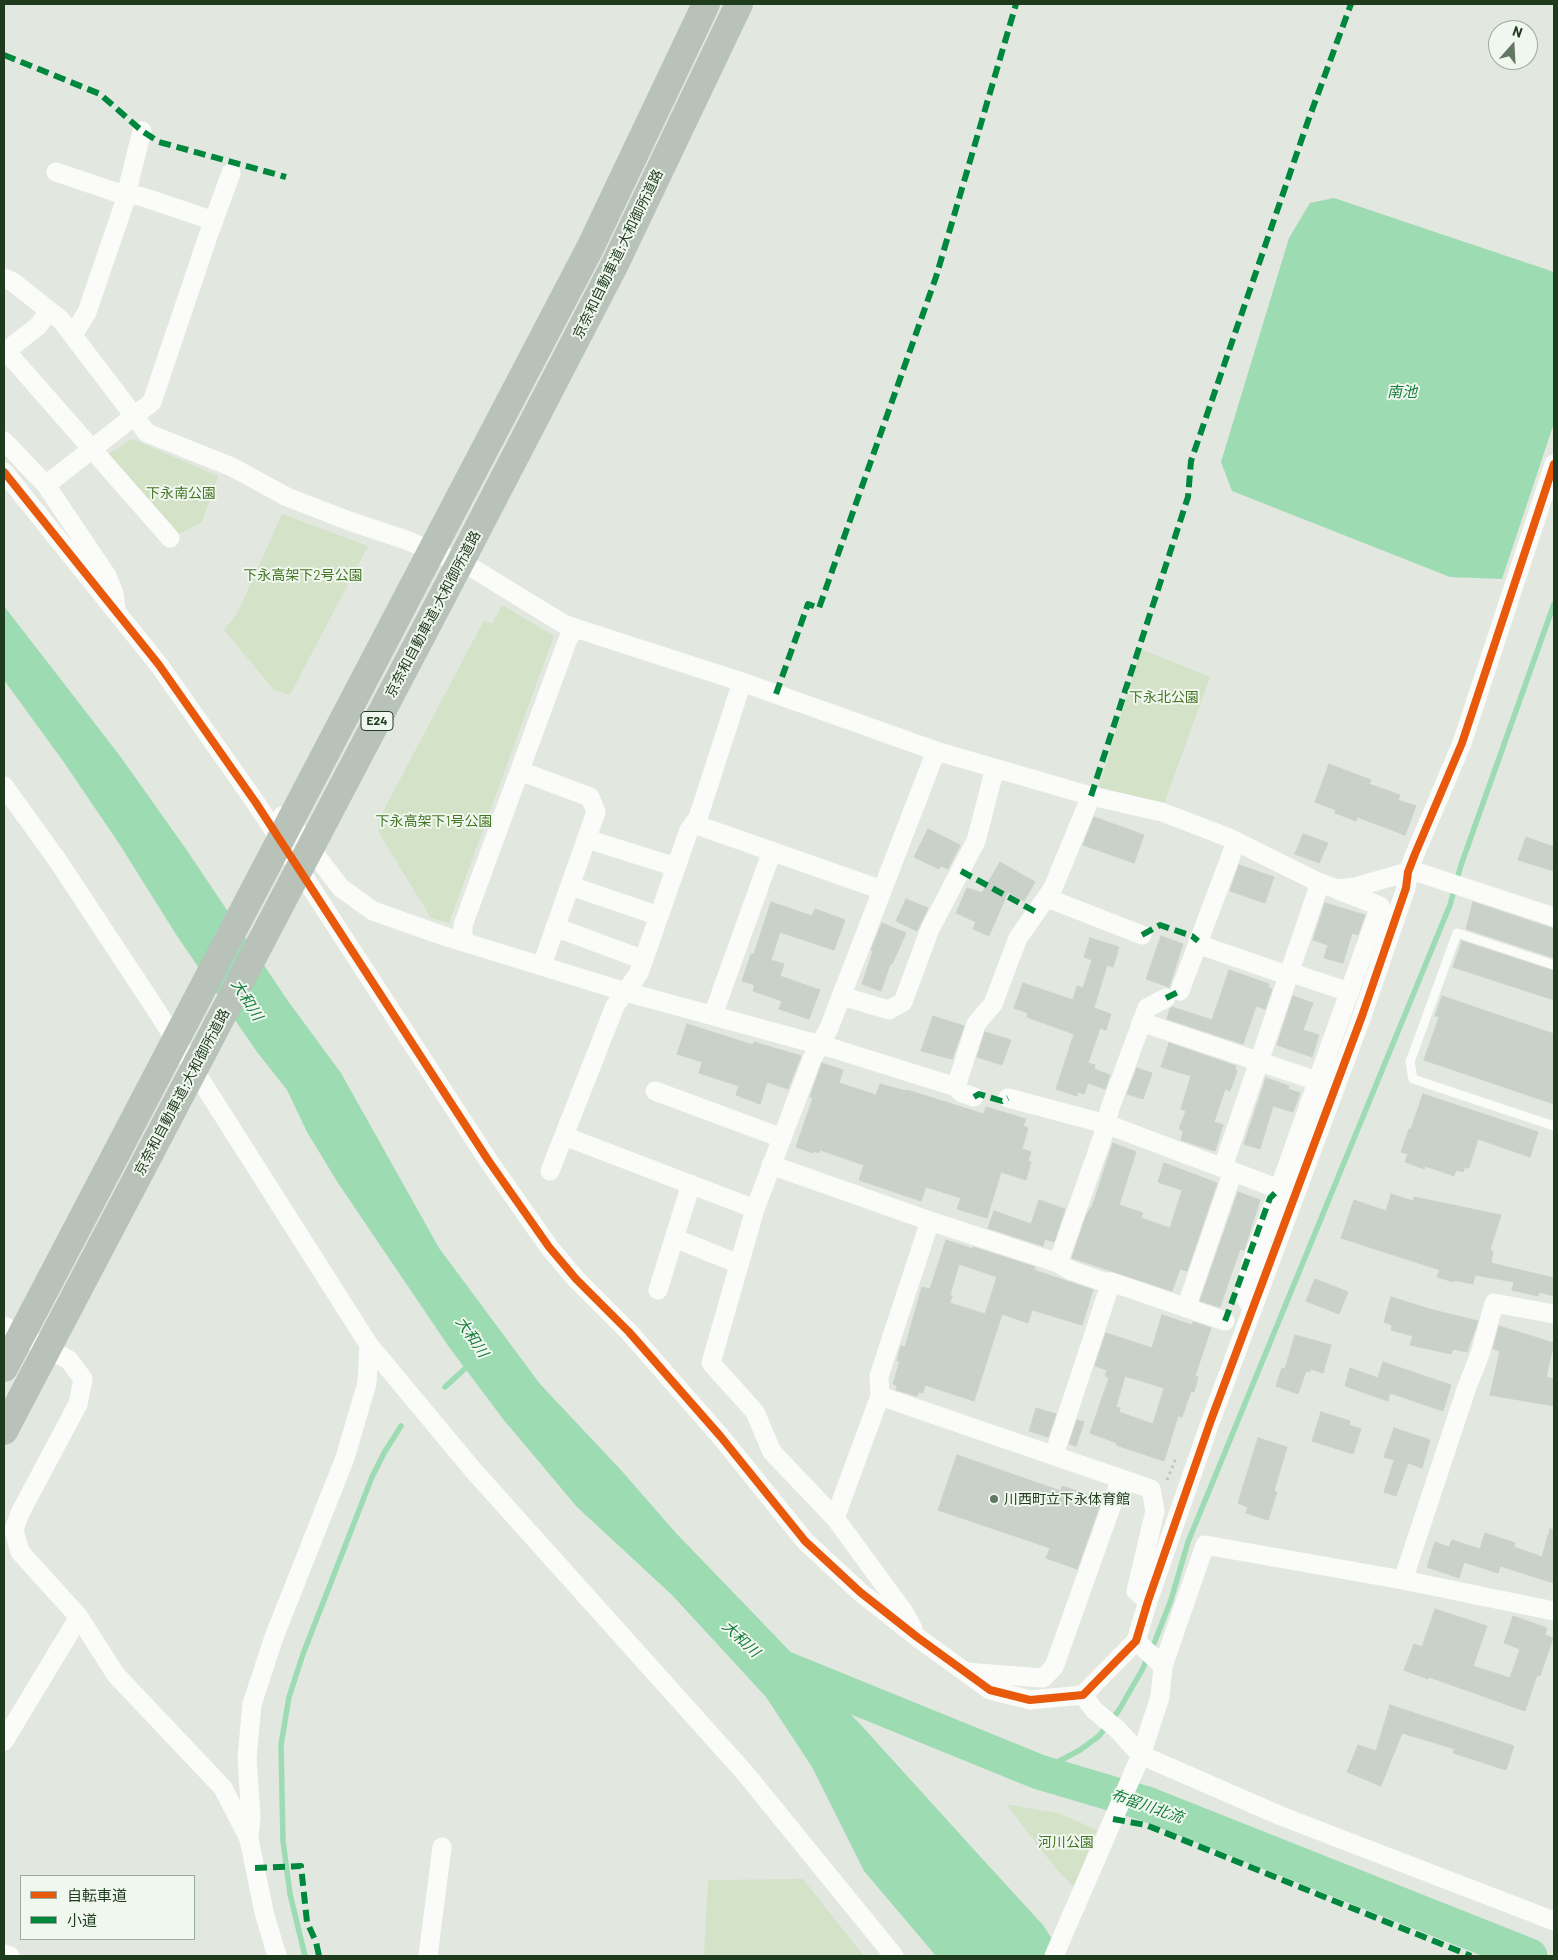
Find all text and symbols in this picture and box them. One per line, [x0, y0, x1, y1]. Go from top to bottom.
north arrow [1488, 20, 1538, 70]
text: N [1511, 22, 1525, 41]
street label: 京奈和自動車道;大和御所道路 [570, 167, 666, 341]
water label: 南池 [1387, 383, 1417, 401]
park label: 下永南公園 [146, 485, 216, 501]
street label: 京奈和自動車道;大和御所道路 [382, 528, 484, 700]
park label: 下永高架下2号公園 [243, 567, 363, 583]
park label: 下永北公園 [1129, 689, 1199, 705]
road number: E24 [361, 711, 393, 730]
park label: 下永高架下1号公園 [376, 813, 492, 829]
water label: 大和川 [227, 976, 267, 1024]
street label: 京奈和自動車道;大和御所道路 [131, 1006, 233, 1178]
water label: 大和川 [452, 1313, 492, 1361]
place label: 川西町立下永体育館 [1004, 1491, 1130, 1507]
marker: 川西町立下永体育館 [988, 1493, 1000, 1505]
water label: 大和川 [718, 1617, 764, 1661]
water label: 布留川北流 [1109, 1785, 1185, 1827]
park label: 河川公園 [1038, 1834, 1094, 1850]
legend [20, 1875, 195, 1940]
text: 自転車道 [67, 1886, 127, 1904]
text: 小道 [67, 1911, 97, 1929]

